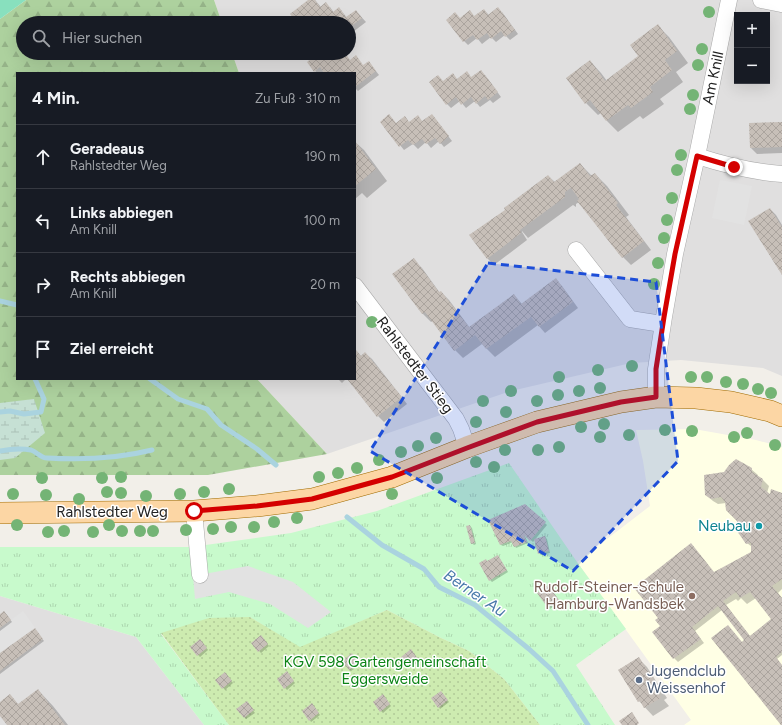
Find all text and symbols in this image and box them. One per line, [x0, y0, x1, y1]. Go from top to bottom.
map controls [734, 12, 770, 84]
button: + [734, 12, 770, 48]
search box [16, 16, 356, 60]
icon: search [30, 27, 52, 49]
text: Hier suchen [62, 29, 142, 47]
button: − [734, 48, 770, 84]
street label: Am Knill [699, 50, 727, 106]
text: 4 Min. [32, 88, 80, 108]
text: Zu Fuß · 310 m [255, 91, 340, 106]
text: Geradeaus [70, 140, 144, 158]
icon: ahead [32, 146, 54, 168]
text: 190 m [305, 149, 340, 164]
text: Rahlstedter Weg [70, 158, 167, 173]
route end [725, 158, 743, 176]
text: Links abbiegen [70, 204, 173, 222]
icon: left [32, 210, 54, 232]
text: 100 m [304, 213, 340, 228]
text: Am Knill [70, 222, 117, 237]
text: Rechts abbiegen [70, 268, 185, 286]
icon: right [32, 274, 54, 296]
text: 20 m [310, 277, 340, 292]
text: Am Knill [70, 286, 117, 301]
street label: Rahlstedter Stieg [373, 313, 457, 417]
icon: arrive [32, 338, 54, 360]
text: Ziel erreicht [70, 340, 154, 358]
route start [185, 502, 203, 520]
street label: Rahlstedter Weg [56, 503, 168, 521]
place label: Neubau [698, 517, 751, 535]
marker: Neubau [754, 521, 764, 531]
water label: Berner Au [440, 565, 510, 621]
place label: Rudolf-Steiner-Schule Hamburg-Wandsbek [534, 578, 685, 613]
marker: Rudolf-Steiner-Schule Hamburg-Wandsbek [687, 591, 697, 601]
park label: KGV 598 Gartengemeinschaft Eggersweide [283, 653, 487, 688]
place label: Jugendclub Weissenhof [647, 662, 726, 697]
marker: Jugendclub Weissenhof [634, 675, 644, 685]

